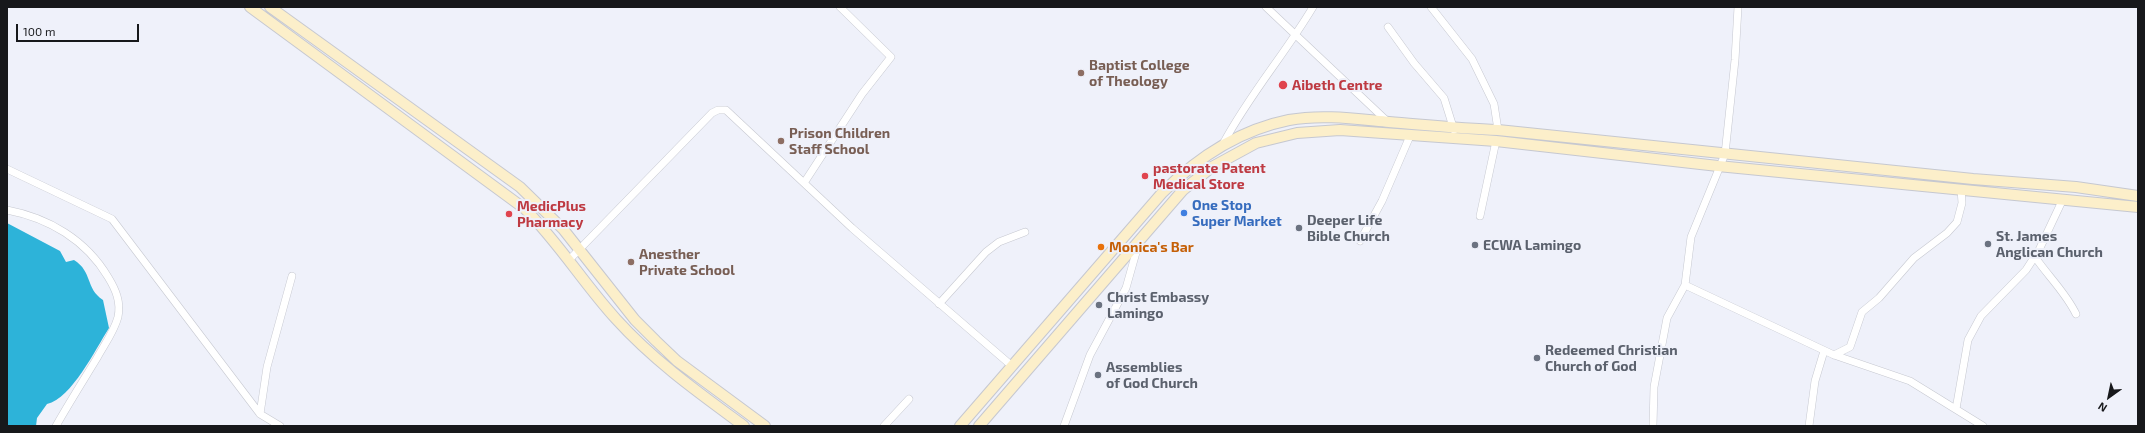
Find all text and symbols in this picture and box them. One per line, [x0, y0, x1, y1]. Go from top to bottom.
scale bar [18, 16, 141, 42]
text: 100 m [23, 24, 55, 38]
place label: Baptist College of Theology [1089, 57, 1190, 90]
marker: Baptist College of Theology [1076, 68, 1086, 78]
place label: Aibeth Centre [1292, 77, 1382, 93]
marker: Aibeth Centre [1277, 79, 1289, 91]
place label: Prison Children Staff School [789, 125, 890, 158]
marker: Prison Children Staff School [776, 136, 786, 146]
place label: pastorate Patent Medical Store [1153, 160, 1266, 192]
marker: pastorate Patent Medical Store [1140, 171, 1150, 181]
place label: One Stop Super Market [1192, 197, 1282, 230]
place label: MedicPlus Pharmacy [517, 198, 586, 230]
marker: One Stop Super Market [1179, 208, 1189, 218]
marker: MedicPlus Pharmacy [504, 209, 514, 219]
place label: Deeper Life Bible Church [1307, 212, 1390, 244]
marker: Deeper Life Bible Church [1294, 223, 1304, 233]
place label: St. James Anglican Church [1996, 228, 2103, 260]
place label: ECWA Lamingo [1483, 237, 1581, 253]
place label: Monica's Bar [1109, 239, 1194, 255]
marker: St. James Anglican Church [1983, 239, 1993, 249]
marker: ECWA Lamingo [1470, 240, 1480, 250]
marker: Monica's Bar [1096, 242, 1106, 252]
place label: Anesther Private School [639, 246, 735, 278]
marker: Anesther Private School [626, 257, 636, 267]
place label: Christ Embassy Lamingo [1107, 289, 1209, 322]
marker: Christ Embassy Lamingo [1094, 300, 1104, 310]
place label: Redeemed Christian Church of God [1545, 342, 1678, 374]
marker: Redeemed Christian Church of God [1532, 353, 1542, 363]
place label: Assemblies of God Church [1106, 359, 1198, 392]
marker: Assemblies of God Church [1093, 370, 1103, 380]
north arrow [2089, 377, 2129, 417]
text: N [2095, 400, 2109, 415]

